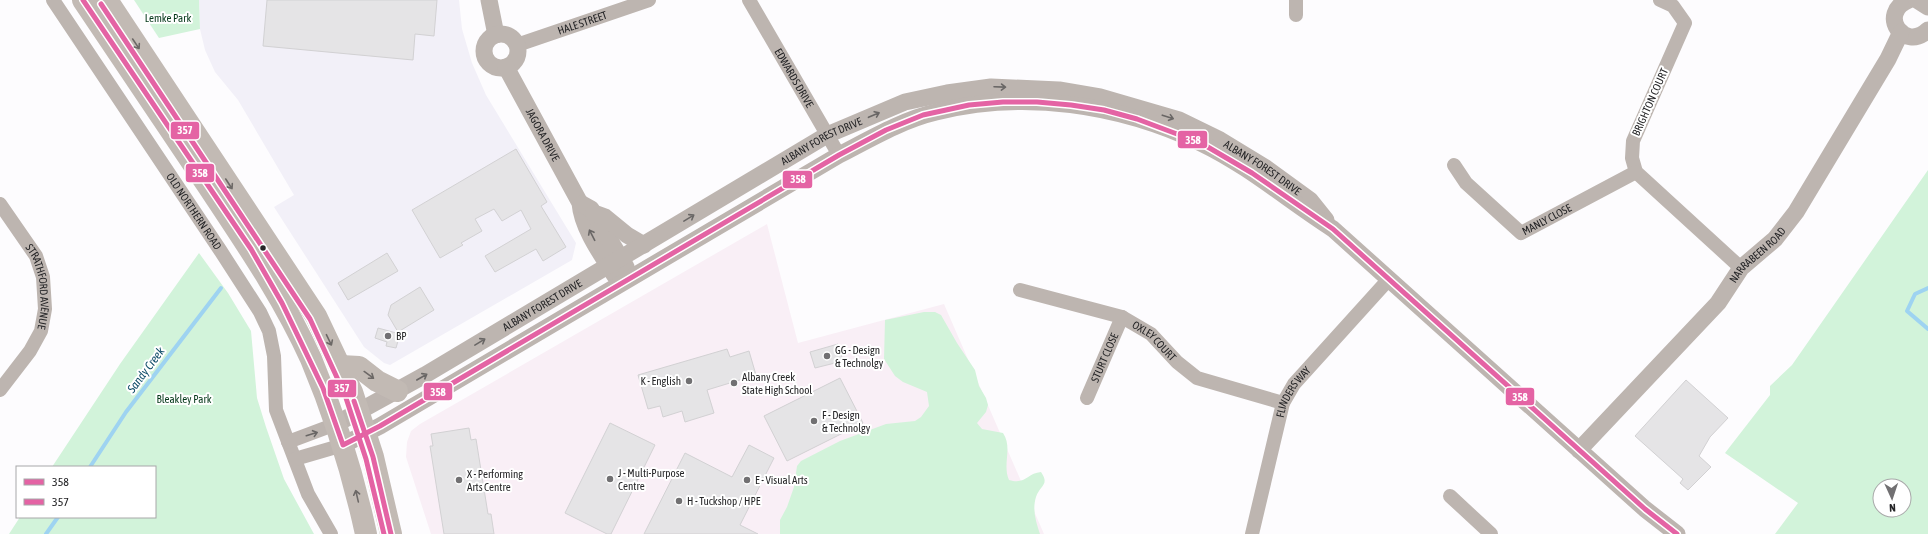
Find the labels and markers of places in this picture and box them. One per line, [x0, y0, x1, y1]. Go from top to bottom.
unlabelled marker [258, 243, 268, 253]
place label: BP [396, 330, 407, 342]
marker: BP [383, 331, 393, 341]
place label: GG - Design & Technolgy [835, 344, 884, 369]
marker: GG - Design & Technolgy [822, 351, 832, 361]
place label: Albany Creek State High School [742, 371, 812, 396]
place label: K - English [640, 375, 681, 387]
marker: K - English [684, 376, 694, 386]
marker: Albany Creek State High School [729, 378, 739, 388]
place label: F - Design & Technolgy [822, 409, 871, 434]
marker: F - Design & Technolgy [809, 416, 819, 426]
place label: J - Multi-Purpose Centre [618, 467, 685, 492]
place label: X - Performing Arts Centre [467, 468, 523, 493]
marker: J - Multi-Purpose Centre [605, 474, 615, 484]
place label: E - Visual Arts [755, 474, 808, 486]
marker: X - Performing Arts Centre [454, 475, 464, 485]
marker: E - Visual Arts [742, 475, 752, 485]
place label: H - Tuckshop / HPE [687, 495, 761, 507]
marker: H - Tuckshop / HPE [674, 496, 684, 506]

